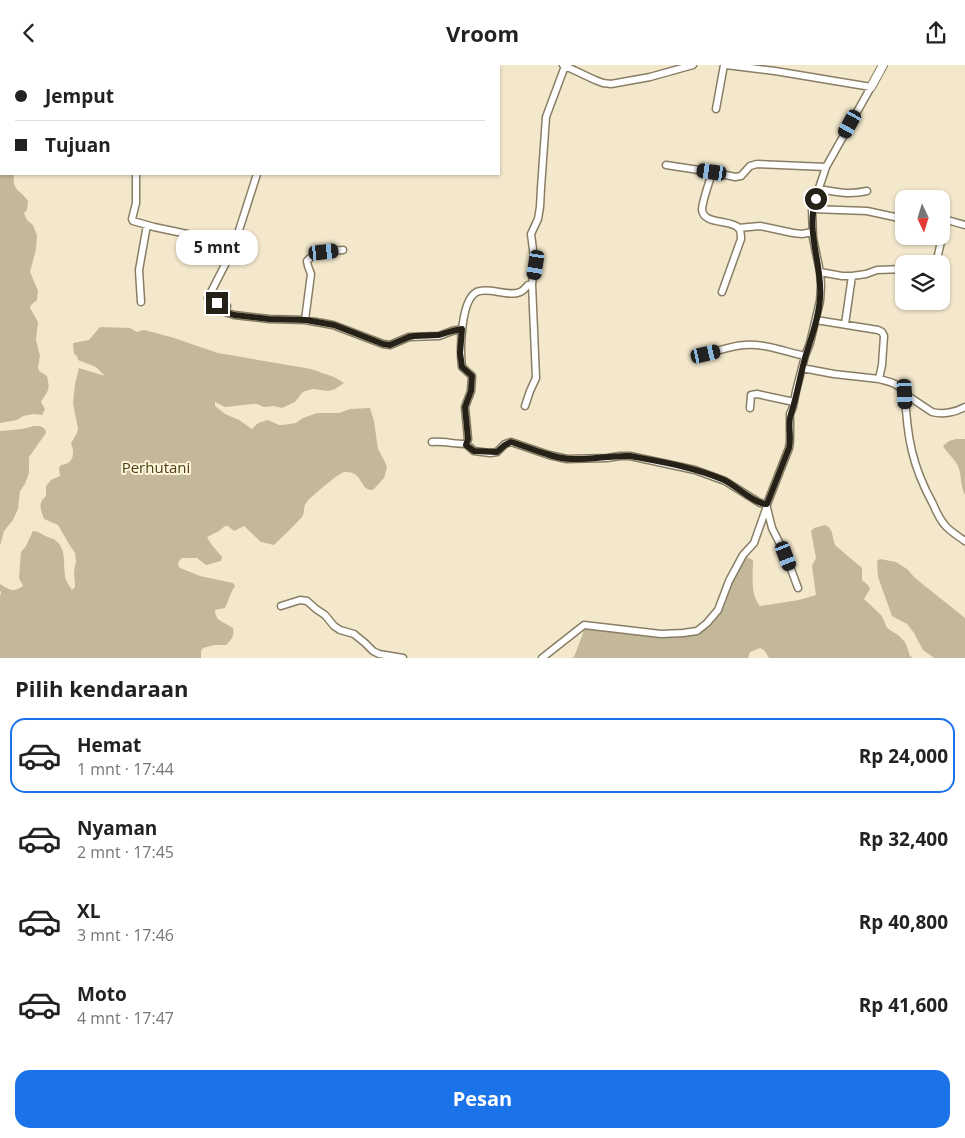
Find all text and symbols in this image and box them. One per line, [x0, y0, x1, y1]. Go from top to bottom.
text: Vroom [446, 18, 519, 48]
icon: back [15, 19, 43, 47]
icon: share [922, 19, 950, 47]
text: Jemput [45, 83, 114, 109]
car [836, 107, 863, 141]
text: Tujuan [45, 132, 111, 158]
car [696, 162, 727, 182]
route start [805, 188, 827, 210]
north arrow [895, 190, 950, 245]
map controls [895, 190, 950, 310]
callout: 5 mnt [176, 231, 258, 265]
text: 5 mnt [194, 236, 240, 258]
car [308, 243, 339, 261]
car [526, 249, 545, 281]
button: layers [895, 255, 950, 310]
route end [206, 292, 228, 314]
car [689, 343, 722, 365]
car [896, 379, 913, 409]
park label: Perhutani [122, 457, 190, 477]
car [773, 539, 798, 573]
text: Pilih kendaraan [15, 673, 188, 703]
text: Hemat [77, 732, 141, 758]
icon: car [17, 733, 62, 778]
text: Rp 24,000 [859, 743, 948, 769]
text: 1 mnt · 17:44 [77, 758, 174, 780]
text: Nyaman [77, 815, 157, 841]
icon: car [17, 816, 62, 861]
text: Rp 32,400 [859, 826, 948, 852]
text: 2 mnt · 17:45 [77, 841, 174, 863]
text: XL [77, 898, 100, 924]
icon: car [17, 899, 62, 944]
text: Rp 40,800 [859, 909, 948, 935]
text: 3 mnt · 17:46 [77, 924, 174, 946]
text: Moto [77, 981, 127, 1007]
icon: car [17, 982, 62, 1027]
text: Rp 41,600 [859, 992, 948, 1018]
text: 4 mnt · 17:47 [77, 1007, 174, 1029]
button: Pesan [15, 1070, 950, 1128]

